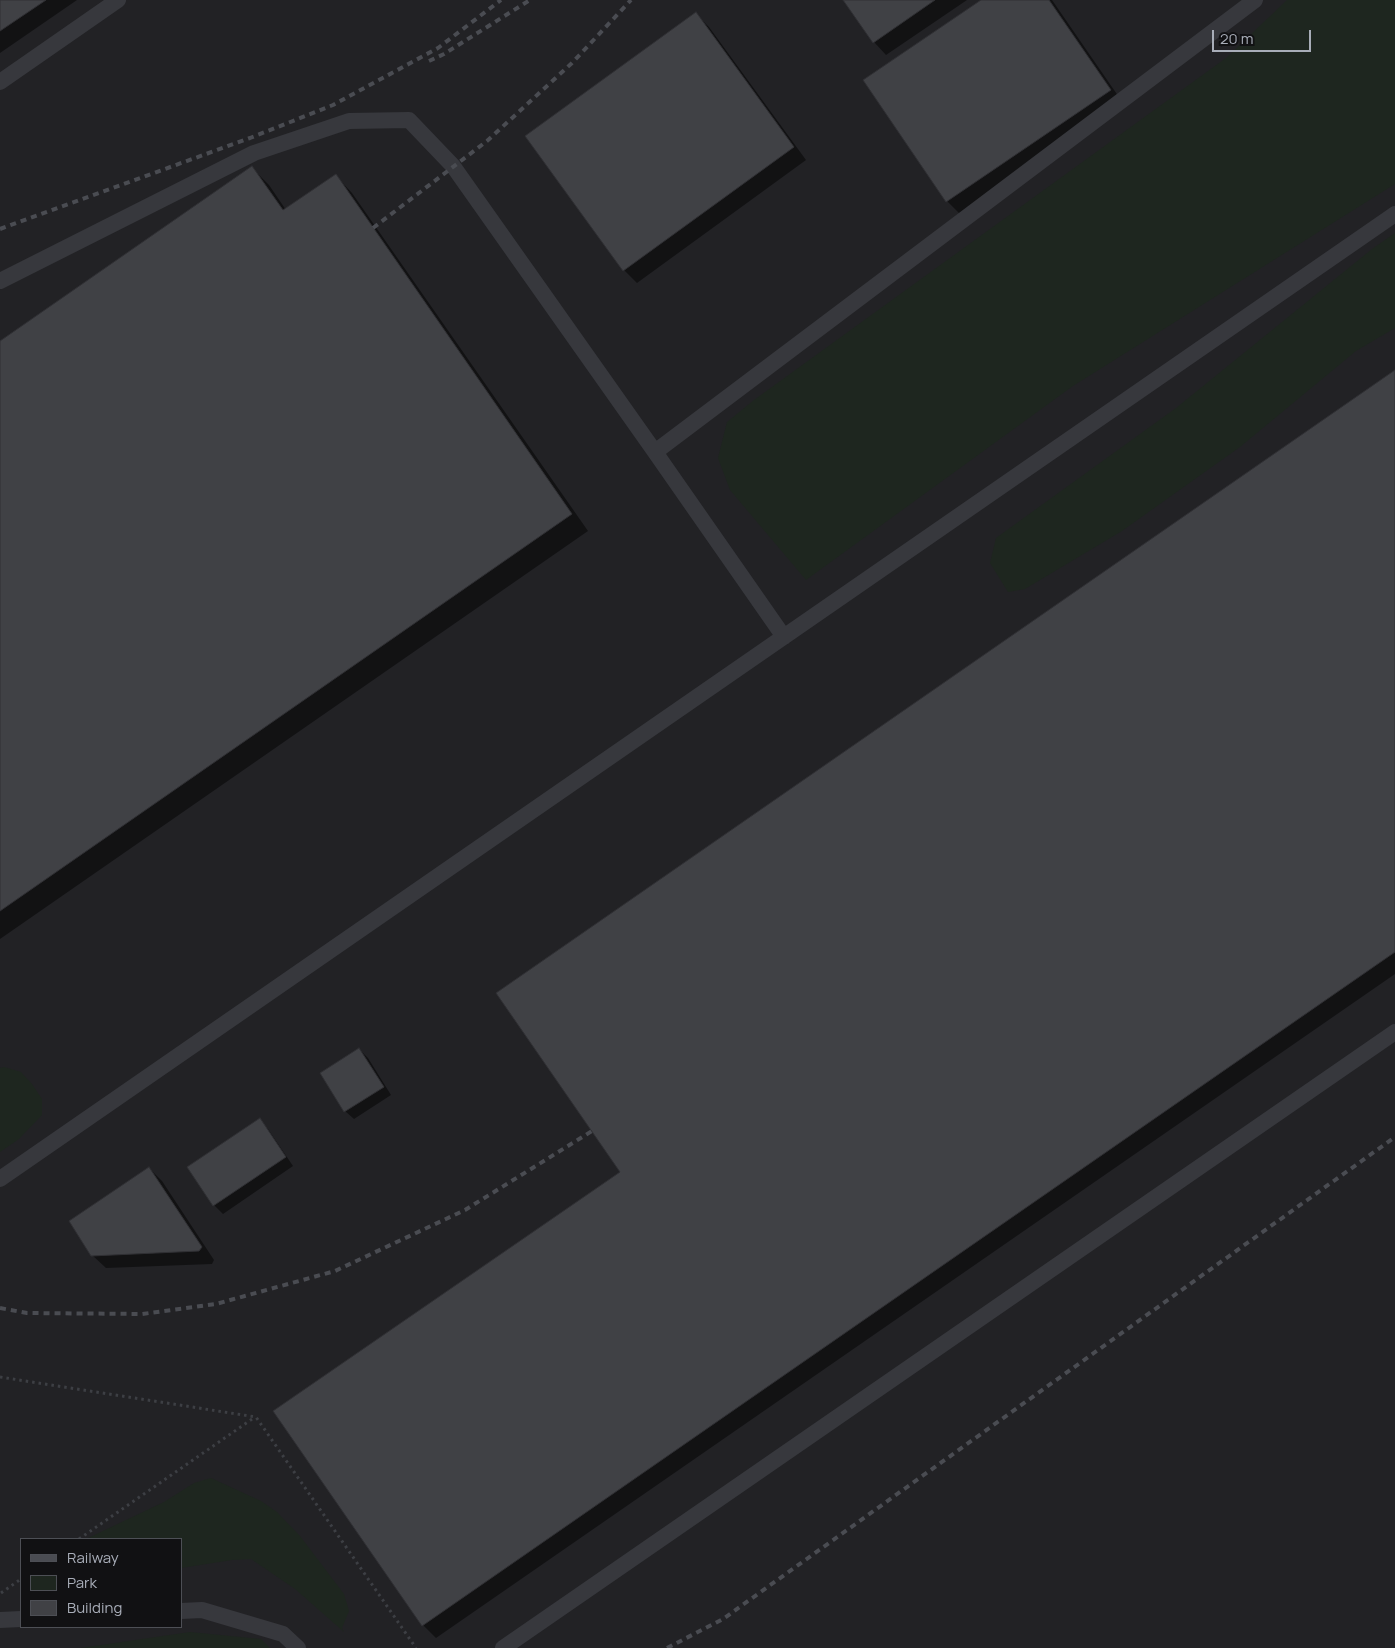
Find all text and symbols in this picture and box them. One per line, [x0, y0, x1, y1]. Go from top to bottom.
scale bar [1215, 20, 1314, 52]
text: 20 m [1220, 28, 1253, 49]
legend [20, 1538, 182, 1628]
text: Railway [67, 1547, 119, 1568]
text: Park [67, 1572, 97, 1593]
text: Building [67, 1597, 122, 1618]

